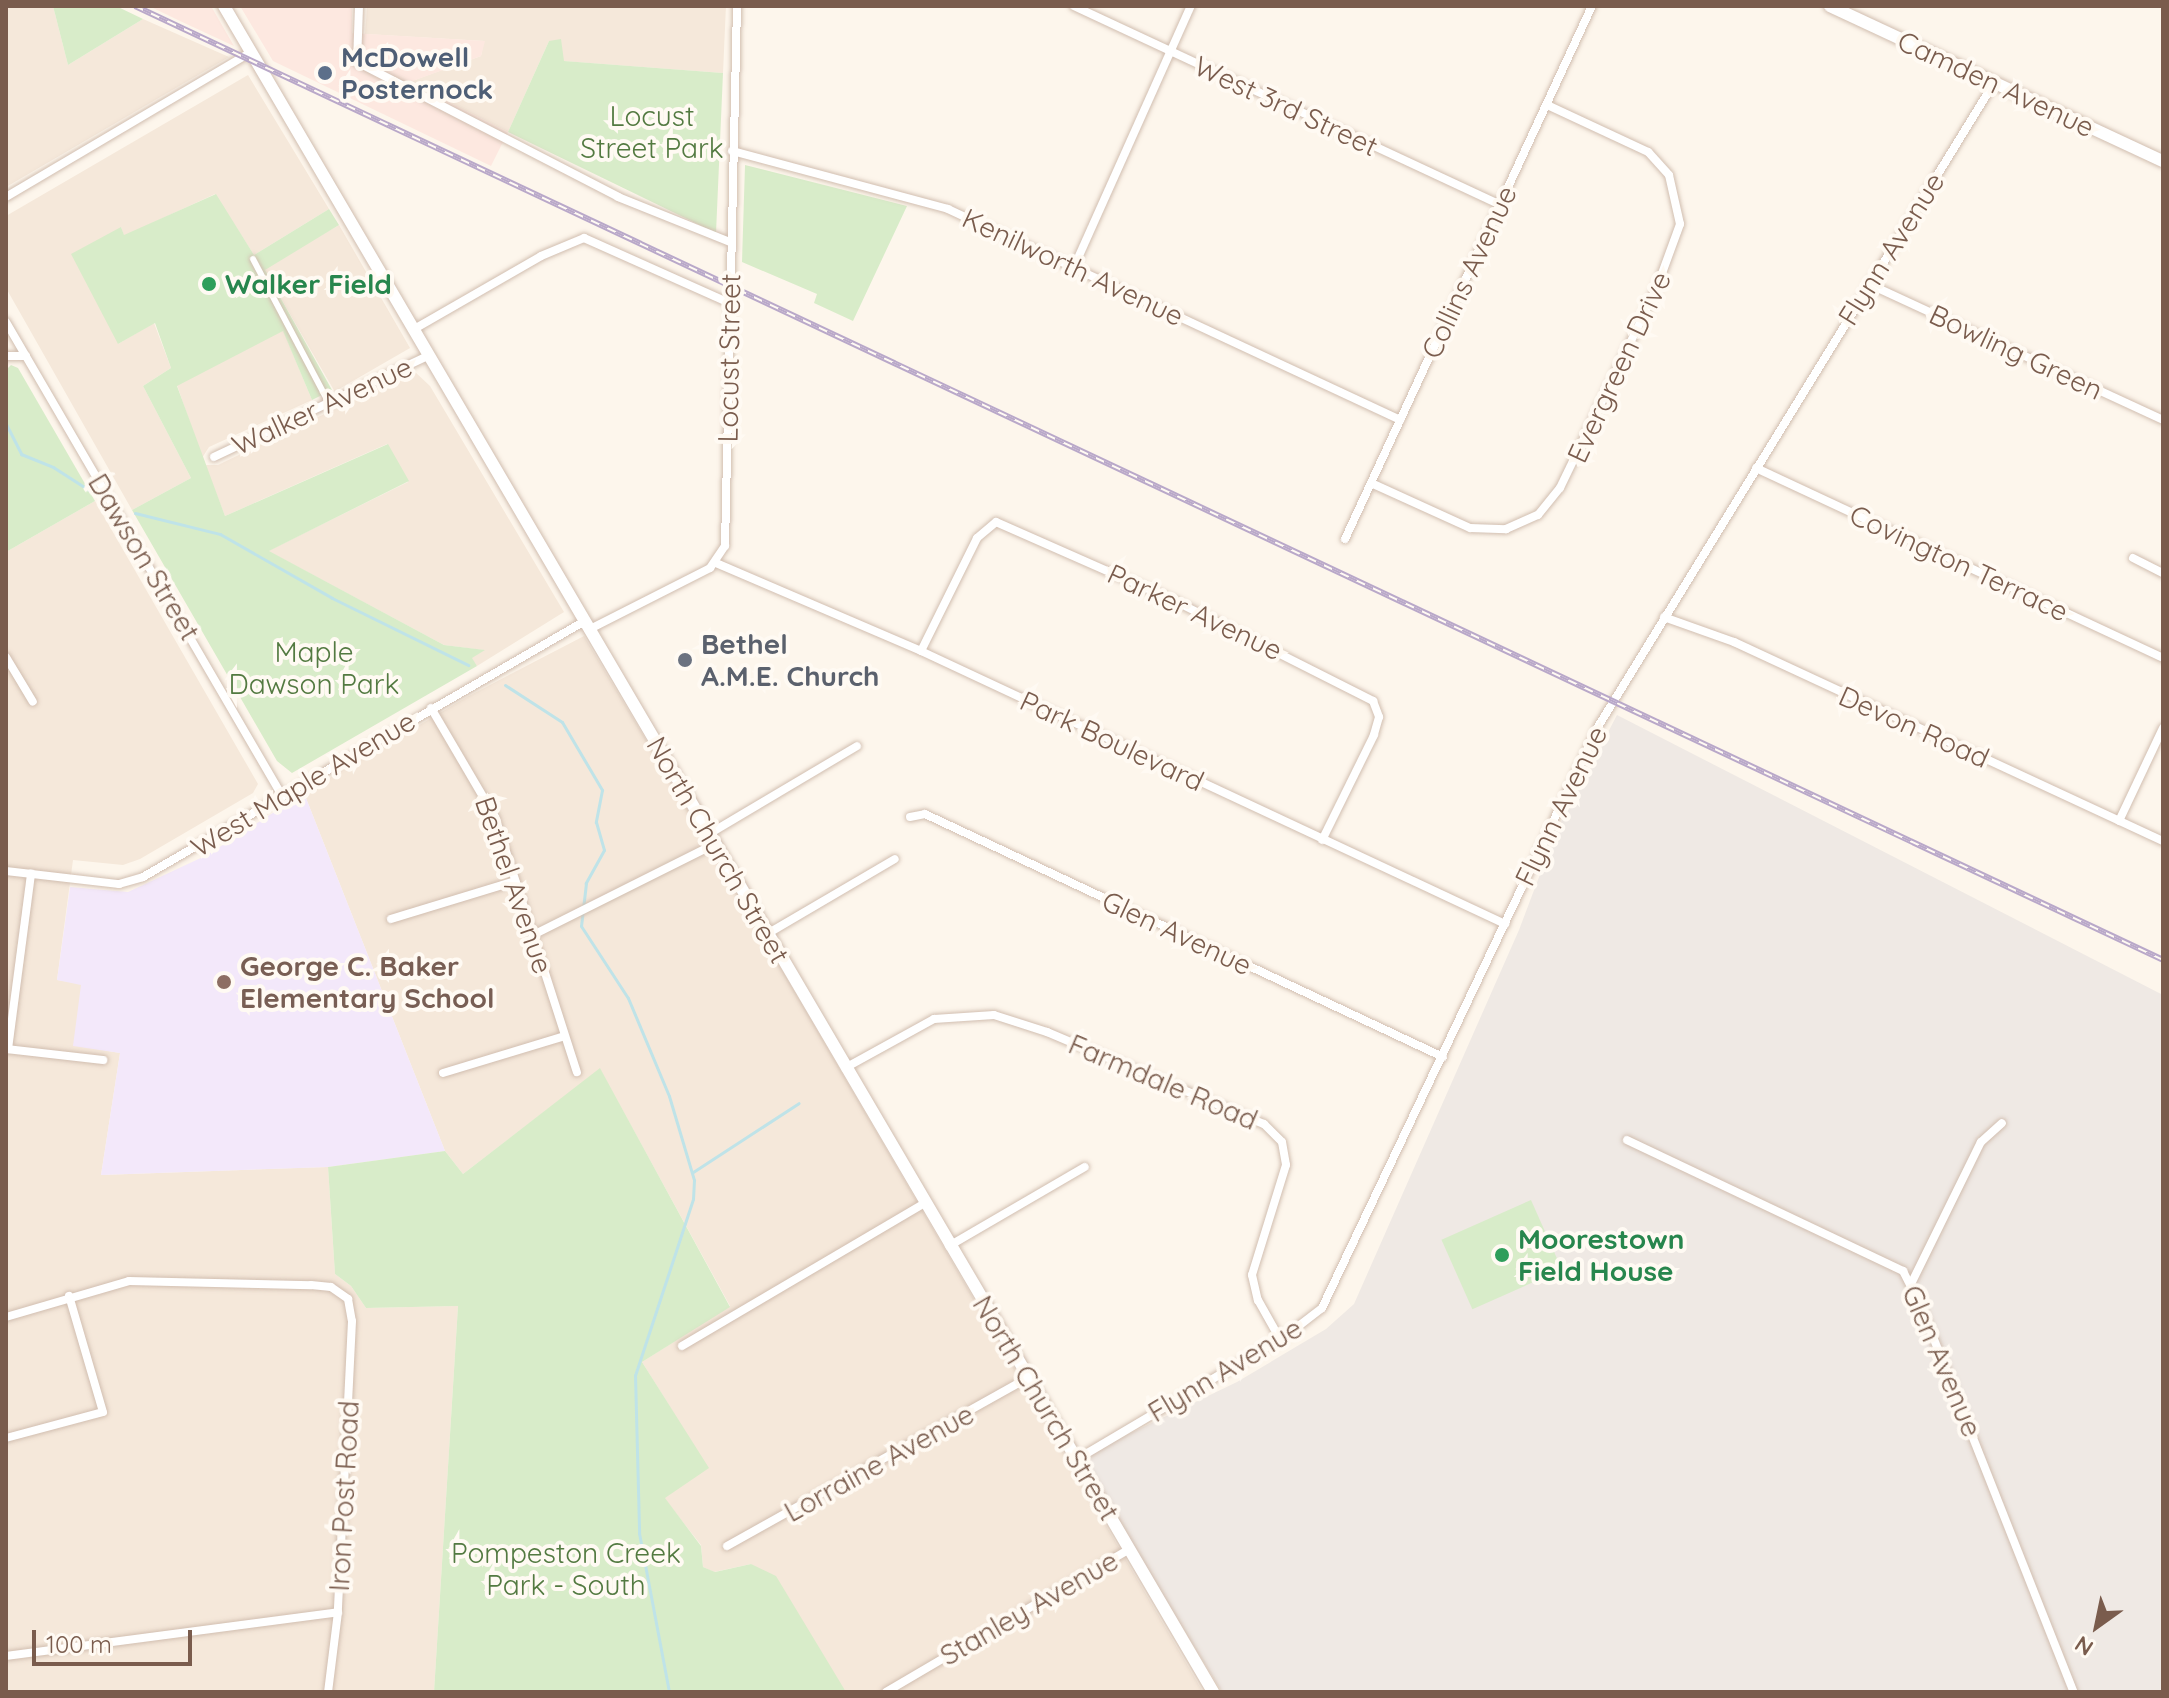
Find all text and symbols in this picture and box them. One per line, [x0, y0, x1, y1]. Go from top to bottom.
street label: Camden Avenue [1892, 24, 2100, 144]
place label: McDowell Posternock [341, 40, 493, 106]
street label: West 3rd Street [1189, 49, 1383, 163]
marker: McDowell Posternock [316, 64, 334, 82]
park label: Locust Street Park [580, 99, 724, 165]
street label: Flynn Avenue [1831, 167, 1951, 331]
street label: Collins Avenue [1414, 180, 1524, 364]
street label: Kenilworth Avenue [957, 201, 1189, 333]
street label: Evergreen Drive [1560, 266, 1678, 468]
place label: Walker Field [225, 267, 392, 301]
street label: Locust Street [711, 273, 747, 443]
marker: Walker Field [200, 275, 218, 293]
street label: Bowling Green [1924, 297, 2108, 407]
street label: Walker Avenue [227, 350, 417, 462]
street label: Dawson Street [81, 468, 207, 646]
street label: Covington Terrace [1844, 498, 2074, 628]
street label: Parker Avenue [1102, 557, 1288, 667]
place label: Bethel A.M.E. Church [701, 627, 879, 693]
park label: Maple Dawson Park [229, 635, 399, 701]
marker: Bethel A.M.E. Church [676, 651, 694, 669]
street label: Devon Road [1834, 679, 1994, 775]
street label: Park Boulevard [1015, 684, 1209, 798]
street label: West Maple Avenue [185, 704, 421, 864]
street label: Flynn Avenue [1508, 721, 1614, 891]
street label: North Church Street [639, 731, 797, 969]
street label: Bethel Avenue [468, 792, 560, 978]
street label: Glen Avenue [1097, 884, 1257, 982]
place label: George C. Baker Elementary School [240, 949, 494, 1015]
marker: George C. Baker Elementary School [215, 973, 233, 991]
street label: Farmdale Road [1064, 1027, 1262, 1137]
place label: Moorestown Field House [1518, 1222, 1684, 1288]
marker: Moorestown Field House [1493, 1246, 1511, 1264]
street label: Glen Avenue [1895, 1280, 1989, 1442]
street label: North Church Street [966, 1290, 1126, 1526]
street label: Flynn Avenue [1142, 1311, 1308, 1429]
street label: Lorraine Avenue [778, 1397, 980, 1529]
street label: Iron Post Road [322, 1400, 366, 1592]
park label: Pompeston Creek Park - South [451, 1536, 681, 1602]
street label: Stanley Avenue [934, 1544, 1124, 1672]
north arrow [2057, 1586, 2137, 1666]
scale bar [36, 1614, 196, 1664]
text: 100 m [46, 1629, 112, 1659]
text: N [2070, 1630, 2098, 1662]

